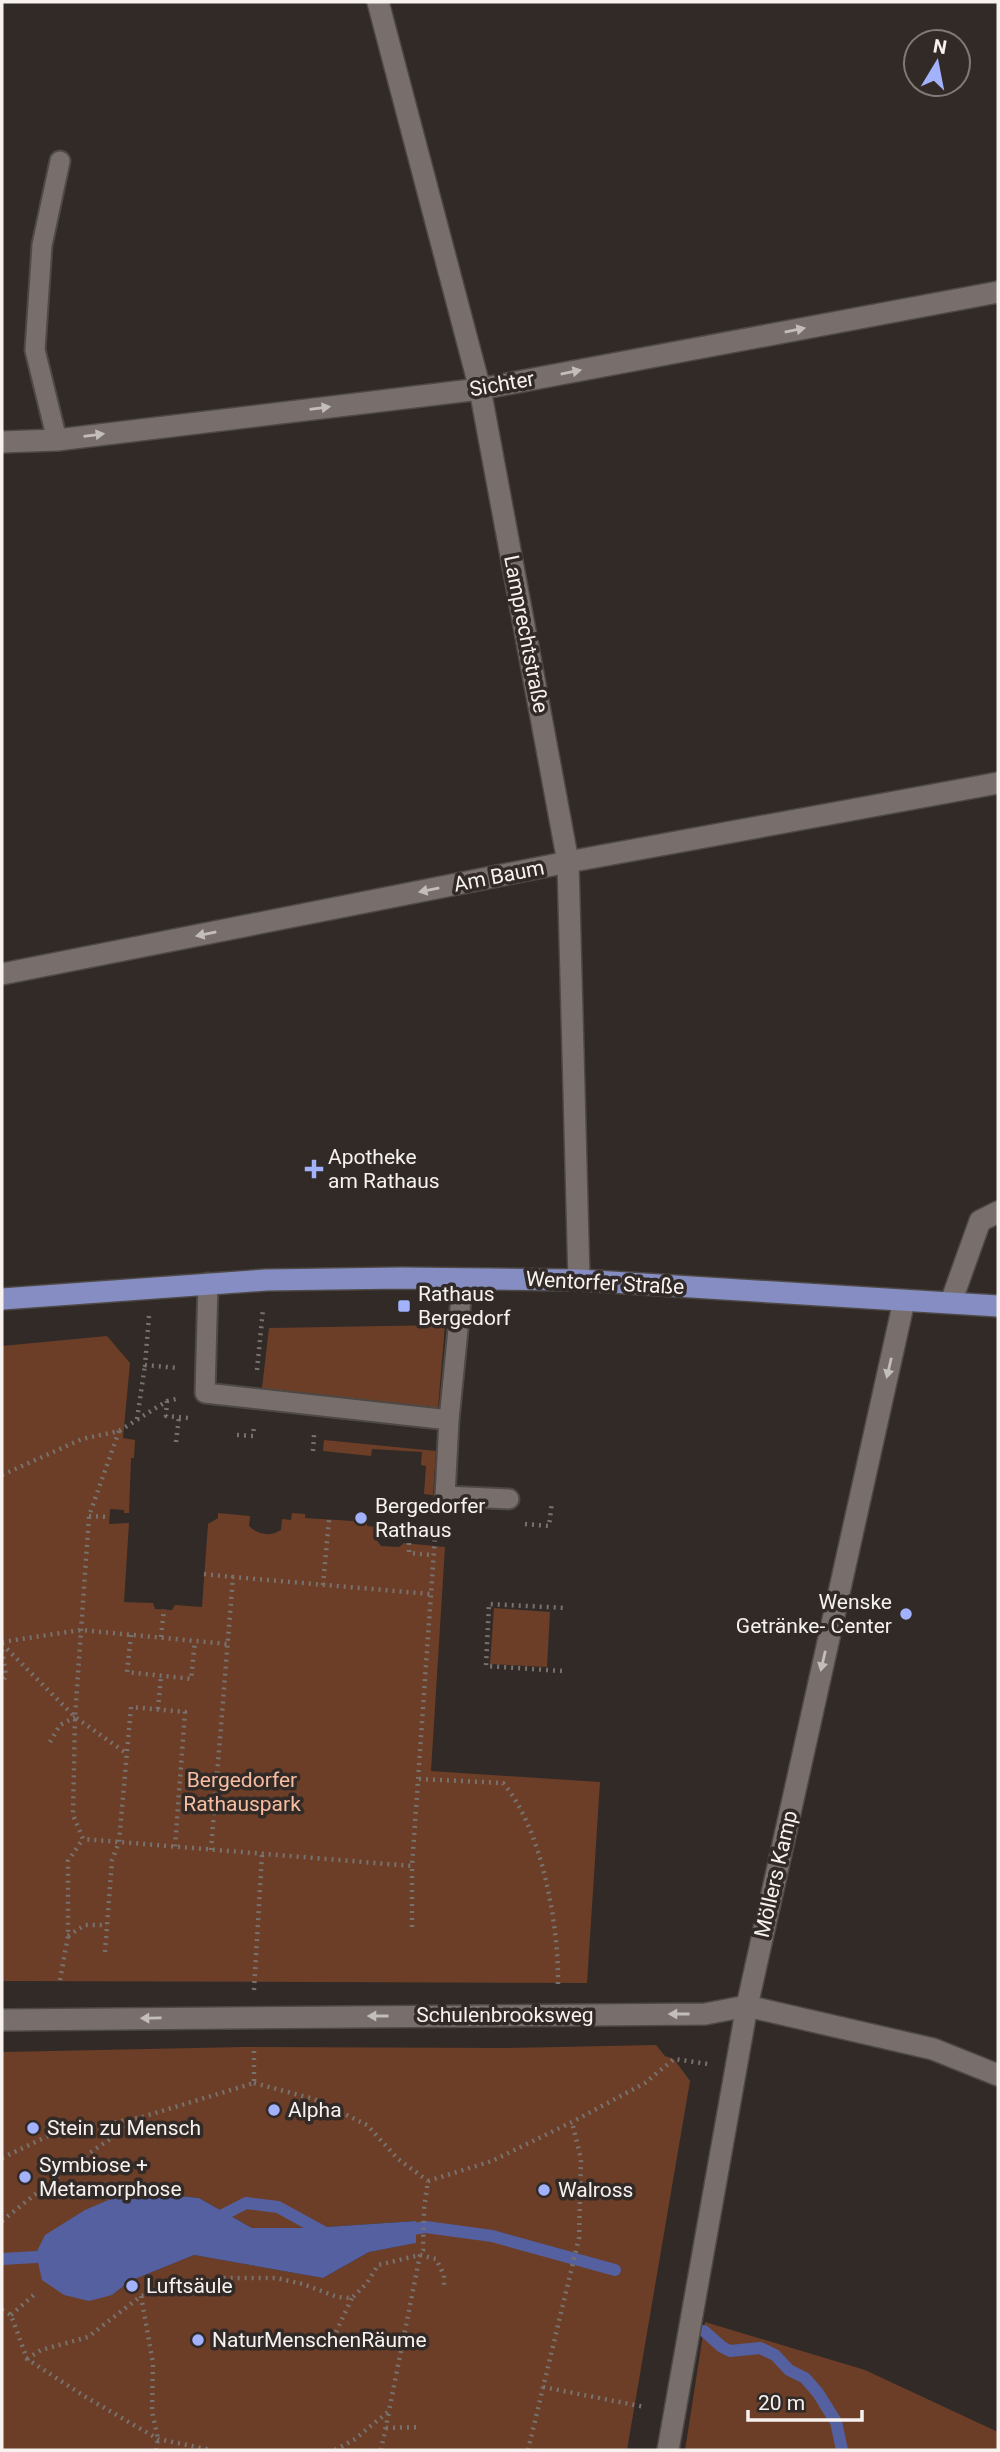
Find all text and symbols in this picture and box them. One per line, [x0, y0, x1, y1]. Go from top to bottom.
north arrow [902, 28, 972, 98]
text: N [931, 34, 948, 59]
one-way arrow [784, 324, 806, 335]
one-way arrow [560, 366, 582, 377]
street label: Sichter [468, 367, 536, 401]
one-way arrow [309, 403, 331, 414]
one-way arrow [83, 430, 105, 441]
street label: Lamprechtstraße [499, 553, 553, 715]
street label: Am Baum [452, 855, 546, 897]
one-way arrow [418, 884, 440, 895]
one-way arrow [195, 929, 217, 940]
place label: Apotheke am Rathaus [328, 1145, 440, 1193]
marker: Apotheke am Rathaus [306, 1161, 322, 1177]
street label: Wentorfer Straße [525, 1267, 685, 1299]
place label: Rathaus Bergedorf [418, 1282, 511, 1330]
marker: Rathaus Bergedorf [396, 1298, 412, 1314]
one-way arrow [883, 1357, 894, 1379]
place label: Bergedorfer Rathaus [375, 1494, 485, 1542]
marker: Bergedorfer Rathaus [353, 1510, 369, 1526]
place label: Wenske Getränke- Center [736, 1590, 892, 1638]
marker: Wenske Getränke- Center [898, 1606, 914, 1622]
one-way arrow [818, 1650, 829, 1672]
park label: Bergedorfer Rathauspark [183, 1768, 301, 1816]
street label: Möllers Kamp [750, 1808, 802, 1940]
street label: Schulenbrooksweg [416, 2003, 594, 2027]
one-way arrow [668, 2008, 690, 2020]
one-way arrow [367, 2010, 389, 2022]
one-way arrow [140, 2012, 162, 2024]
place label: Alpha [288, 2098, 342, 2122]
marker: Alpha [266, 2102, 282, 2118]
place label: Stein zu Mensch [47, 2116, 201, 2140]
marker: Stein zu Mensch [25, 2120, 41, 2136]
place label: Symbiose + Metamorphose [39, 2153, 182, 2201]
marker: Symbiose + Metamorphose [17, 2169, 33, 2185]
place label: Walross [558, 2178, 633, 2202]
marker: Walross [536, 2182, 552, 2198]
place label: Luftsäule [146, 2274, 233, 2298]
marker: Luftsäule [124, 2278, 140, 2294]
place label: NaturMenschenRäume [212, 2328, 427, 2352]
marker: NaturMenschenRäume [190, 2332, 206, 2348]
scale bar [748, 2378, 862, 2422]
text: 20 m [758, 2391, 805, 2415]

